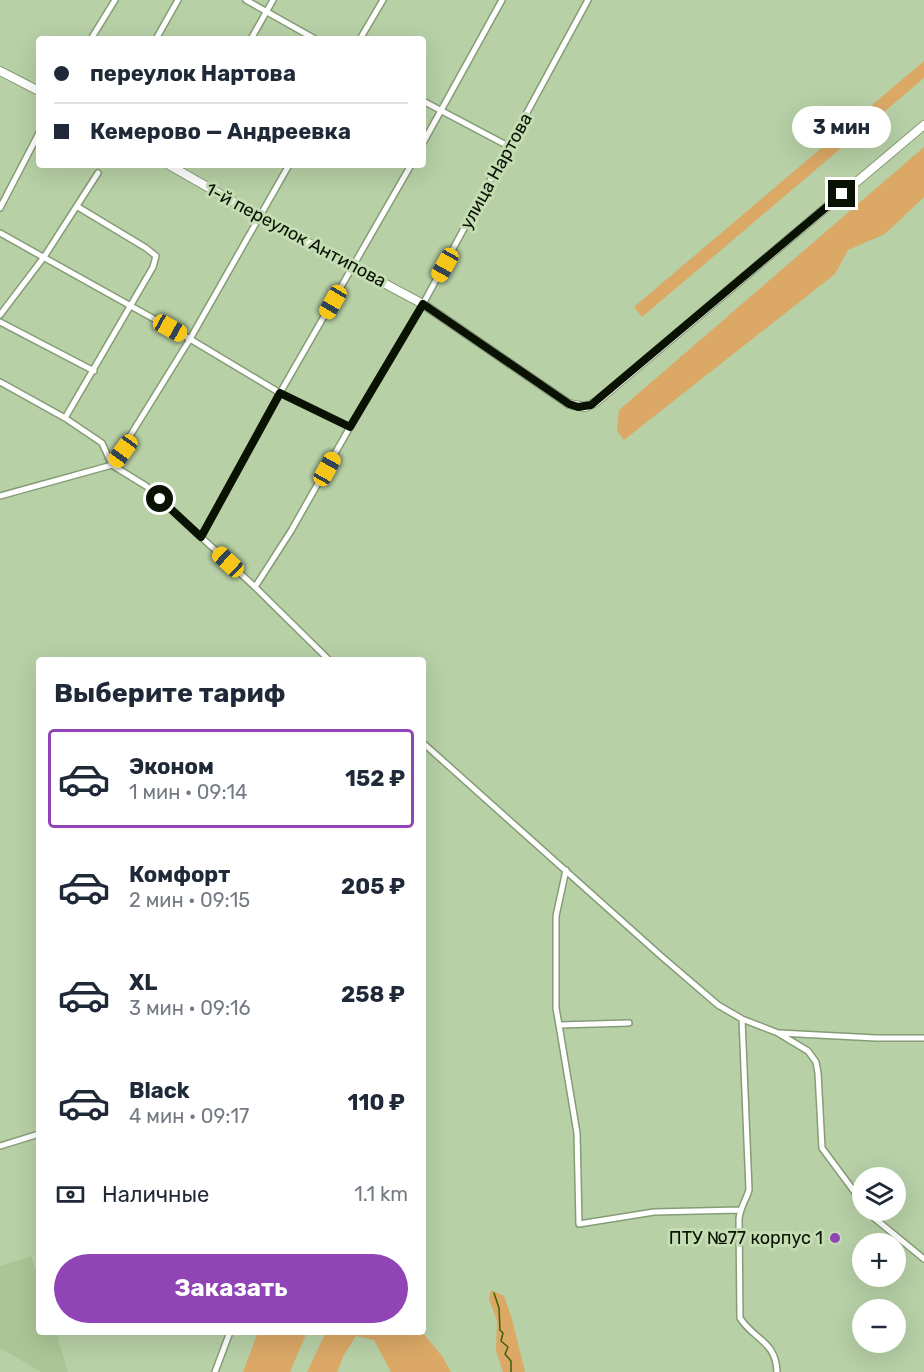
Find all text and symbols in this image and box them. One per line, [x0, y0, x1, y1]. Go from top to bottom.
text: переулок Нартова [90, 60, 296, 87]
callout: 3 мин [792, 107, 892, 149]
street label: улица Нартова [455, 109, 537, 233]
text: 3 мин [813, 115, 870, 139]
text: Кемерово — Андреевка [90, 118, 351, 145]
street label: 1-й переулок Антипова [202, 178, 390, 292]
route end [828, 180, 855, 207]
car [428, 245, 462, 285]
car [316, 282, 350, 322]
car [150, 311, 190, 345]
car [105, 431, 141, 471]
car [310, 449, 344, 489]
route start [146, 485, 173, 512]
car [209, 543, 247, 581]
text: Выберите тариф [54, 677, 285, 709]
icon: car [57, 752, 111, 806]
text: Эконом [129, 753, 214, 780]
text: 152 ₽ [345, 765, 405, 792]
text: 1 мин · 09:14 [129, 780, 248, 804]
icon: car [57, 860, 111, 914]
text: Комфорт [129, 861, 230, 888]
text: 205 ₽ [341, 873, 405, 900]
text: 2 мин · 09:15 [129, 888, 250, 912]
icon: car [57, 968, 111, 1022]
text: XL [129, 969, 157, 996]
text: 258 ₽ [341, 981, 405, 1008]
text: 3 мин · 09:16 [129, 996, 251, 1020]
icon: car [57, 1076, 111, 1130]
text: Black [129, 1077, 190, 1104]
text: 110 ₽ [348, 1089, 405, 1116]
text: 4 мин · 09:17 [129, 1104, 249, 1128]
map controls [852, 1167, 906, 1353]
button: layers [852, 1167, 906, 1221]
icon: cash [54, 1178, 87, 1211]
text: Наличные [102, 1181, 209, 1208]
text: 1.1 km [354, 1182, 408, 1206]
place label: ПТУ №77 корпус 1 [669, 1227, 823, 1249]
marker: ПТУ №77 корпус 1 [828, 1231, 842, 1245]
button: + [852, 1233, 906, 1287]
button: Заказать [54, 1254, 408, 1323]
button: − [852, 1299, 906, 1353]

